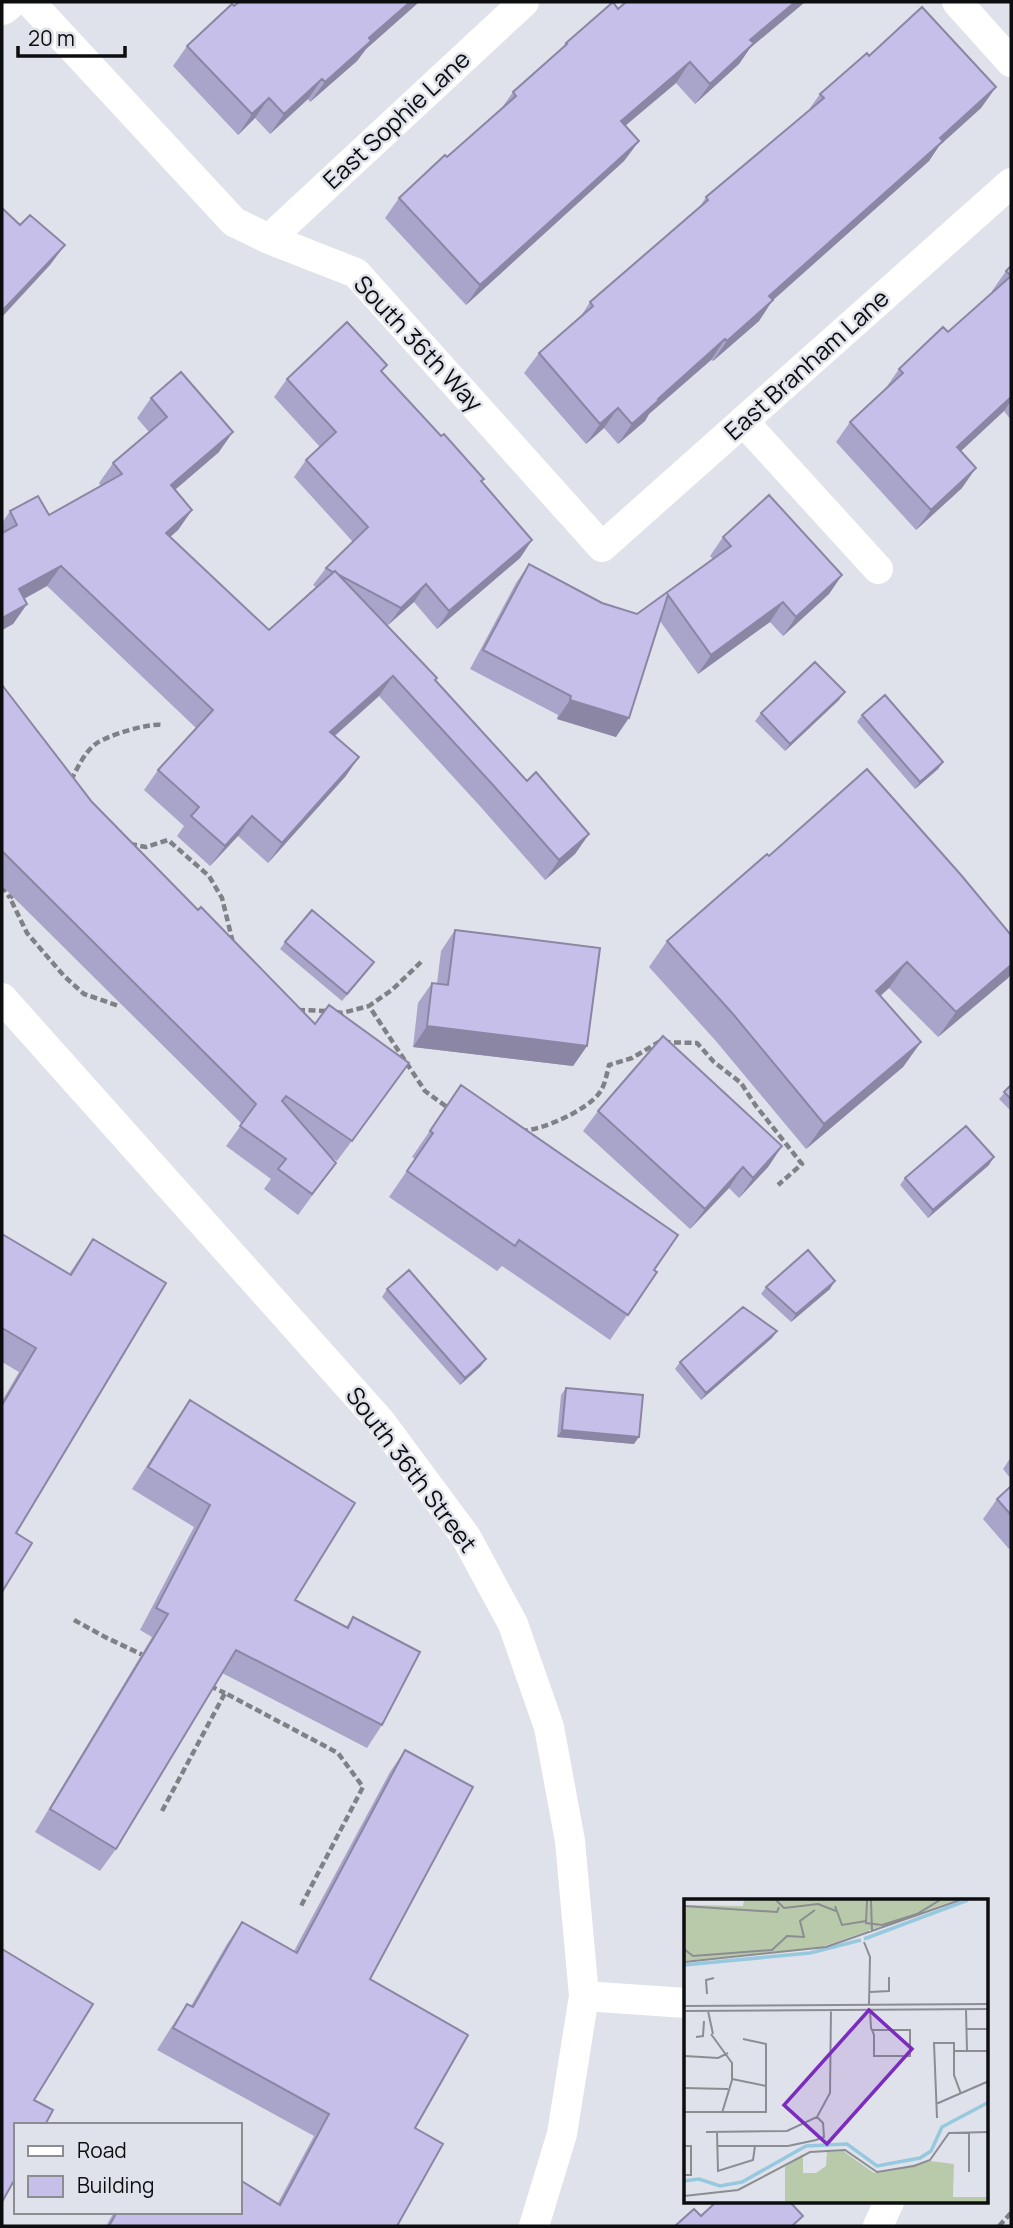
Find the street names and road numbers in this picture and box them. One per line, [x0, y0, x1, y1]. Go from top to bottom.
street label: East Sophie Lane [315, 42, 477, 196]
street label: South 36th Way [347, 268, 491, 419]
street label: East Branham Lane [717, 281, 895, 447]
street label: South 36th Street [339, 1380, 485, 1559]

